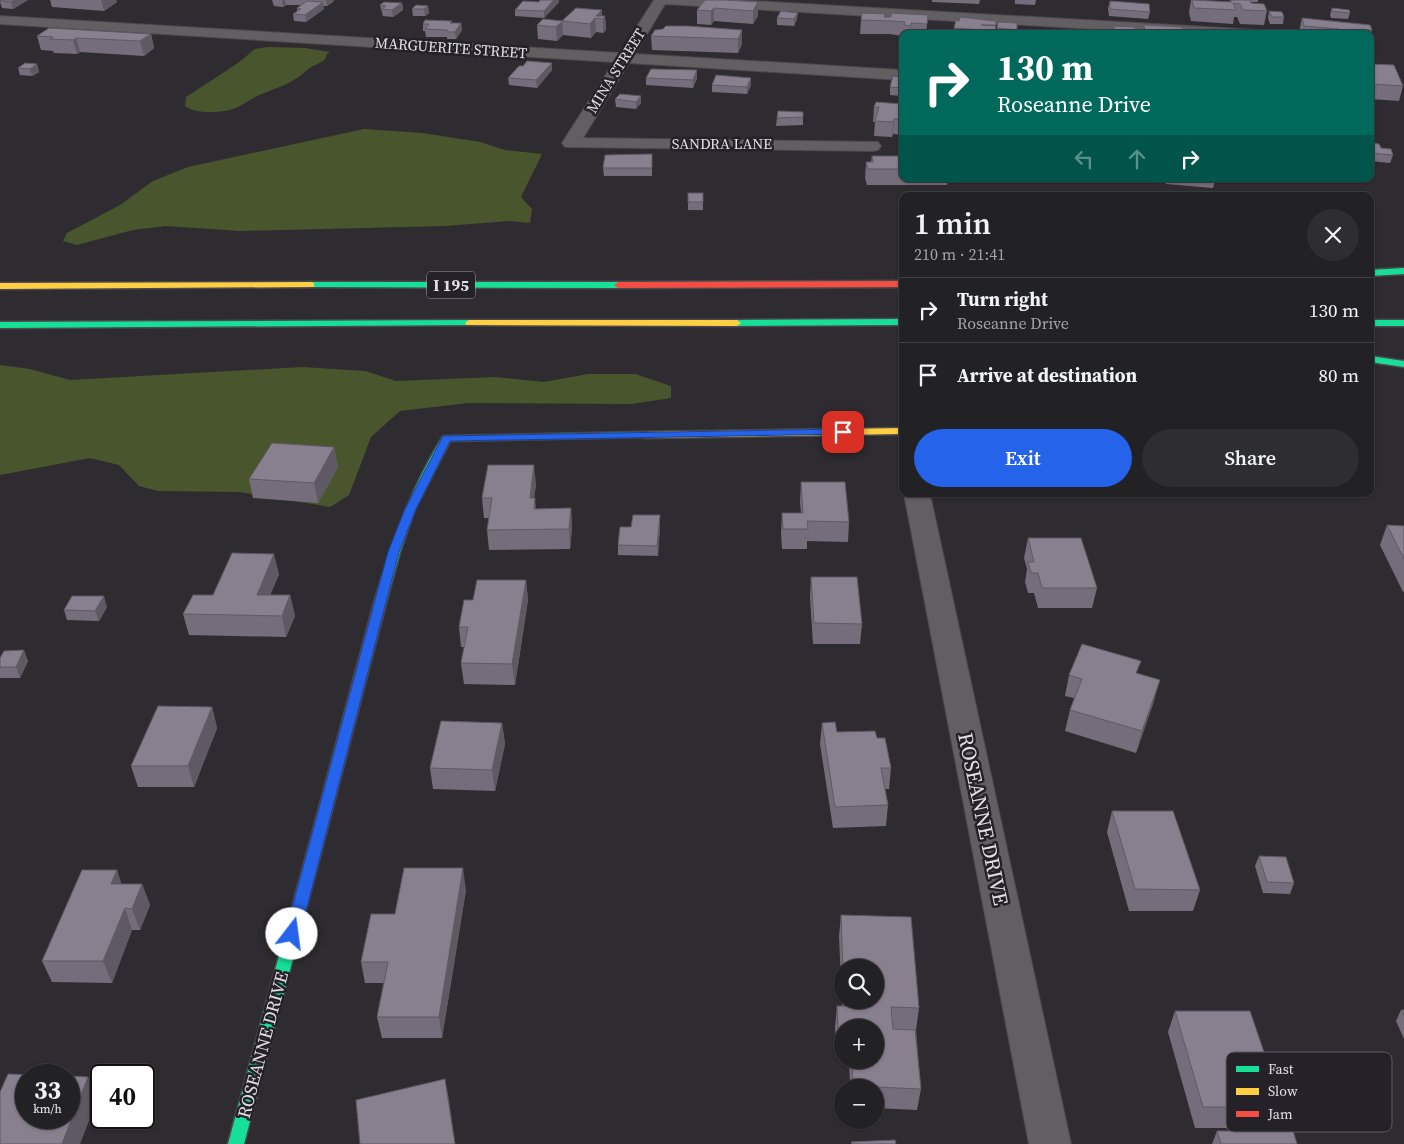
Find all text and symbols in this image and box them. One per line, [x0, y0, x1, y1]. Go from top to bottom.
street label: MINA STREET [581, 24, 650, 117]
street label: MARGUERITE STREET [374, 32, 528, 63]
text: 130 m [997, 44, 1093, 92]
icon: right [914, 50, 979, 115]
text: Roseanne Drive [997, 89, 1151, 119]
street label: SANDRA LANE [672, 133, 772, 154]
icon: left [1070, 145, 1098, 173]
icon: ahead [1123, 145, 1151, 173]
icon: right [1176, 145, 1204, 173]
text: 1 min [914, 203, 991, 244]
button: close [1307, 209, 1359, 261]
text: 210 m · 21:41 [914, 243, 1005, 265]
road number: I 195 [427, 272, 475, 298]
text: Turn right [957, 286, 1048, 312]
icon: right [914, 296, 942, 324]
text: 130 m [1309, 297, 1359, 323]
text: Roseanne Drive [957, 312, 1069, 334]
icon: arrive [914, 361, 942, 389]
text: Arrive at destination [957, 362, 1137, 388]
text: 80 m [1318, 362, 1359, 388]
pin [822, 411, 864, 453]
icon: arrive [829, 418, 857, 446]
button: Exit [914, 429, 1132, 487]
button: Share [1142, 429, 1359, 487]
street label: ROSEANNE DRIVE [951, 730, 1016, 908]
position arrow [265, 907, 317, 959]
map controls [834, 959, 884, 1129]
button: search [834, 959, 884, 1009]
street label: ROSEANNE DRIVE [231, 969, 294, 1121]
button: + [834, 1019, 884, 1069]
legend [1226, 1052, 1392, 1132]
text: Fast [1268, 1059, 1294, 1079]
speed limit sign: 40 [90, 1064, 155, 1129]
text: 33 [34, 1073, 61, 1107]
button: − [834, 1079, 884, 1129]
text: Slow [1268, 1081, 1298, 1101]
text: km/h [33, 1101, 62, 1117]
text: Jam [1267, 1104, 1293, 1124]

